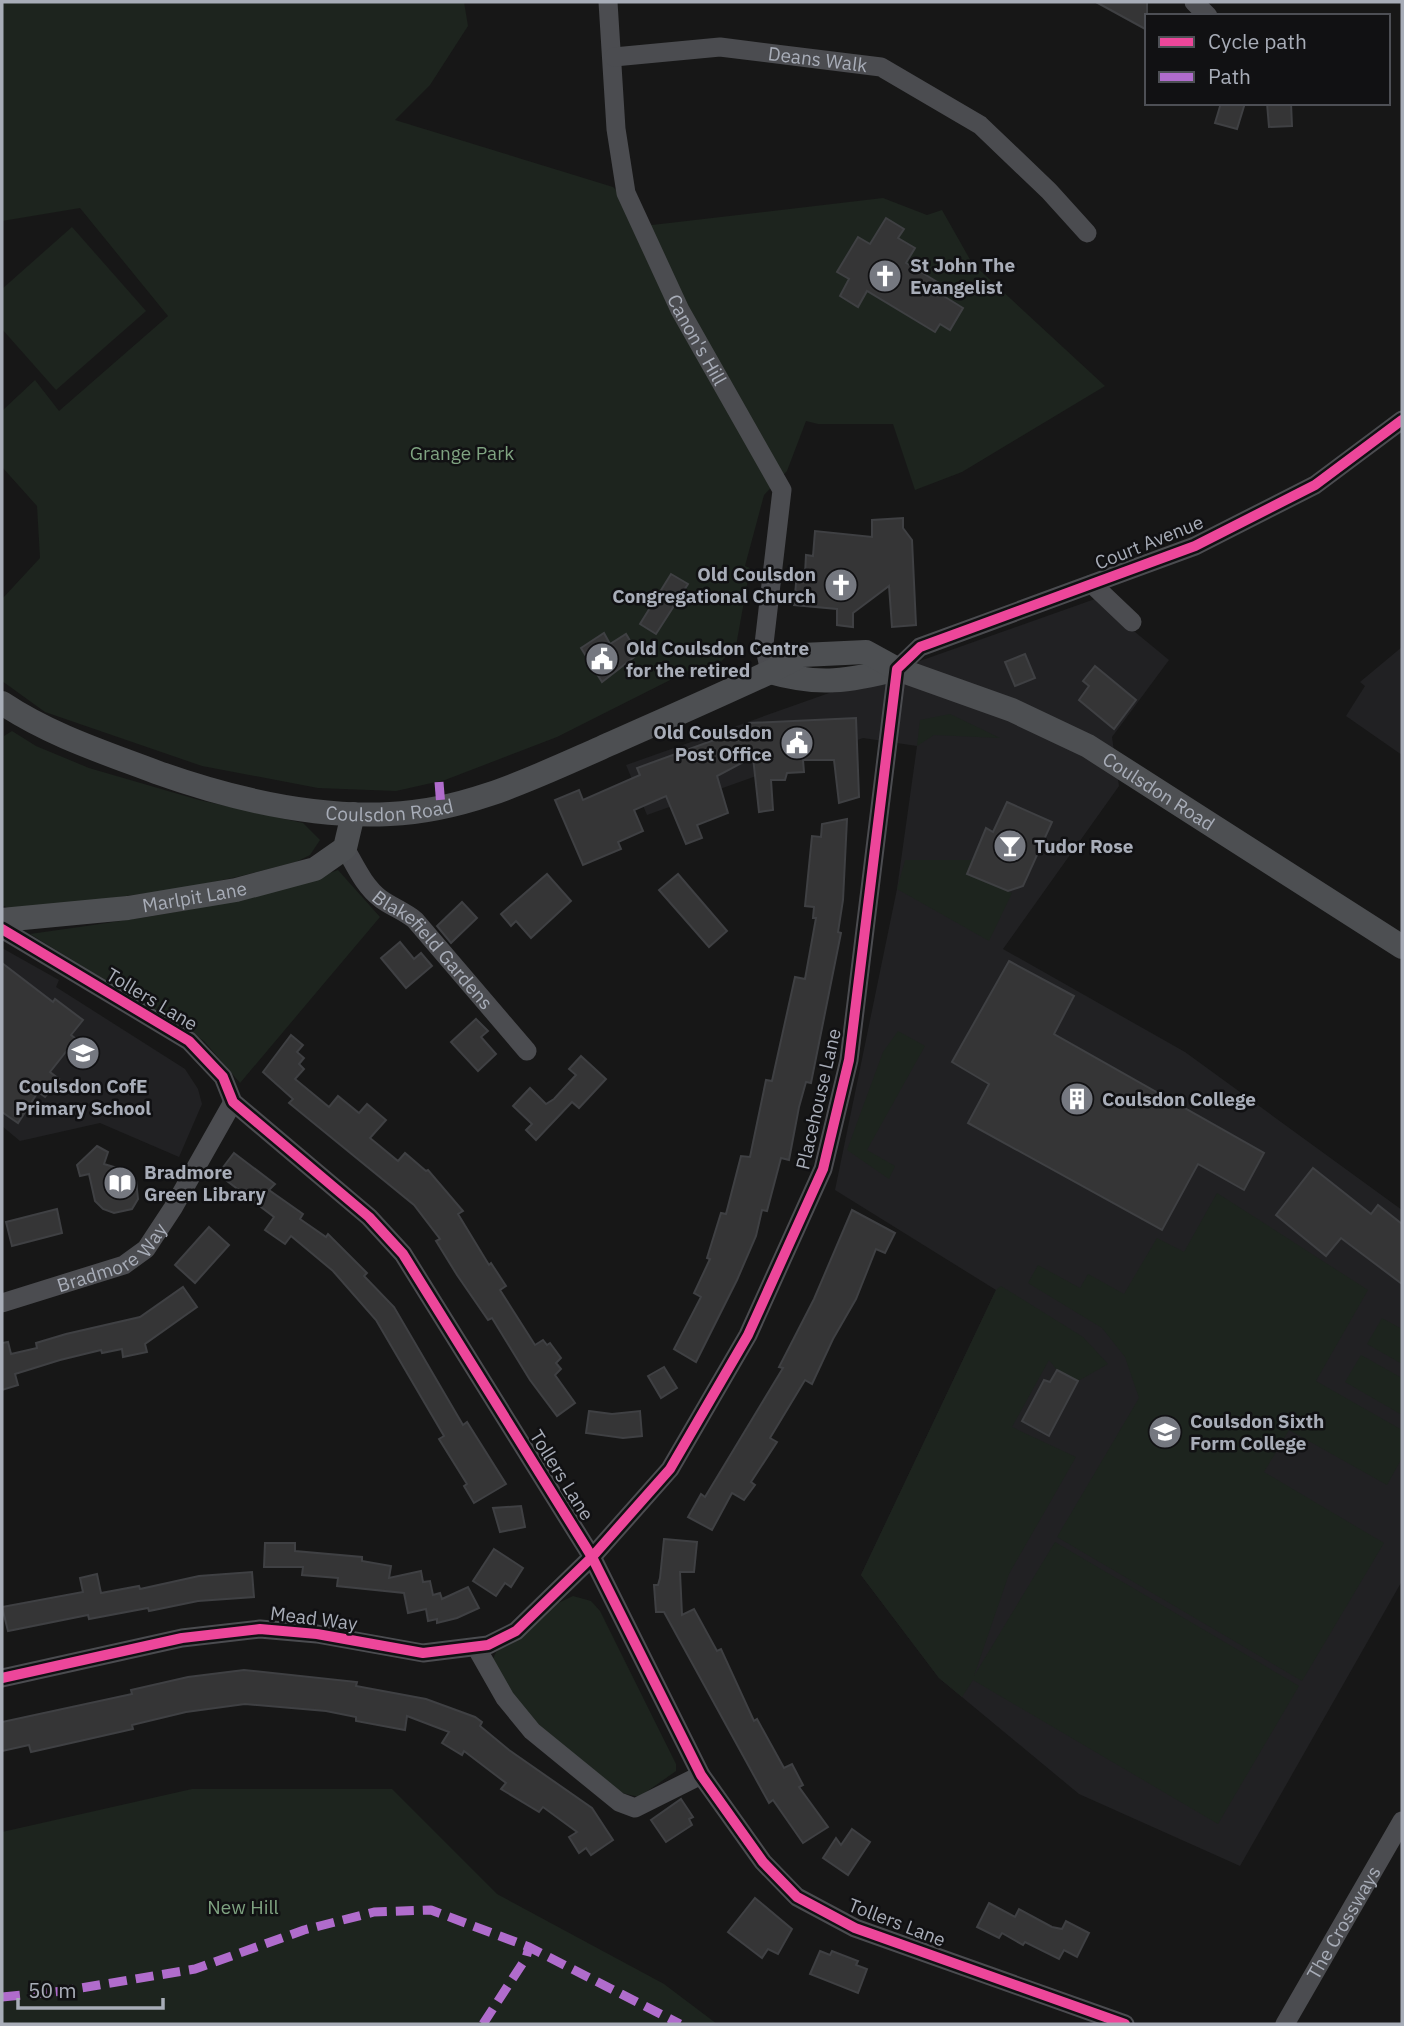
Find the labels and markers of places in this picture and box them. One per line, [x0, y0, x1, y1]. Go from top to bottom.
place label: St John The Evangelist [910, 253, 1015, 299]
church icon: St John The Evangelist [866, 257, 904, 295]
place label: Old Coulsdon Congregational Church [612, 562, 816, 608]
church icon: Old Coulsdon Congregational Church [822, 566, 860, 604]
place label: Old Coulsdon Centre for the retired [626, 636, 809, 682]
public building icon: Old Coulsdon Centre for the retired [583, 640, 621, 678]
place label: Old Coulsdon Post Office [653, 720, 772, 766]
public building icon: Old Coulsdon Post Office [778, 724, 816, 762]
bar icon: Tudor Rose [991, 827, 1029, 865]
place label: Tudor Rose [1034, 834, 1133, 858]
school or university icon: Coulsdon CofE Primary School [64, 1034, 102, 1072]
place label: Coulsdon CofE Primary School [15, 1074, 151, 1120]
building icon: Coulsdon College [1058, 1080, 1096, 1118]
place label: Coulsdon College [1102, 1087, 1256, 1111]
place label: Bradmore Green Library [144, 1160, 266, 1206]
library icon: Bradmore Green Library [101, 1164, 139, 1202]
place label: Coulsdon Sixth Form College [1190, 1409, 1324, 1455]
school or university icon: Coulsdon Sixth Form College [1146, 1413, 1184, 1451]

